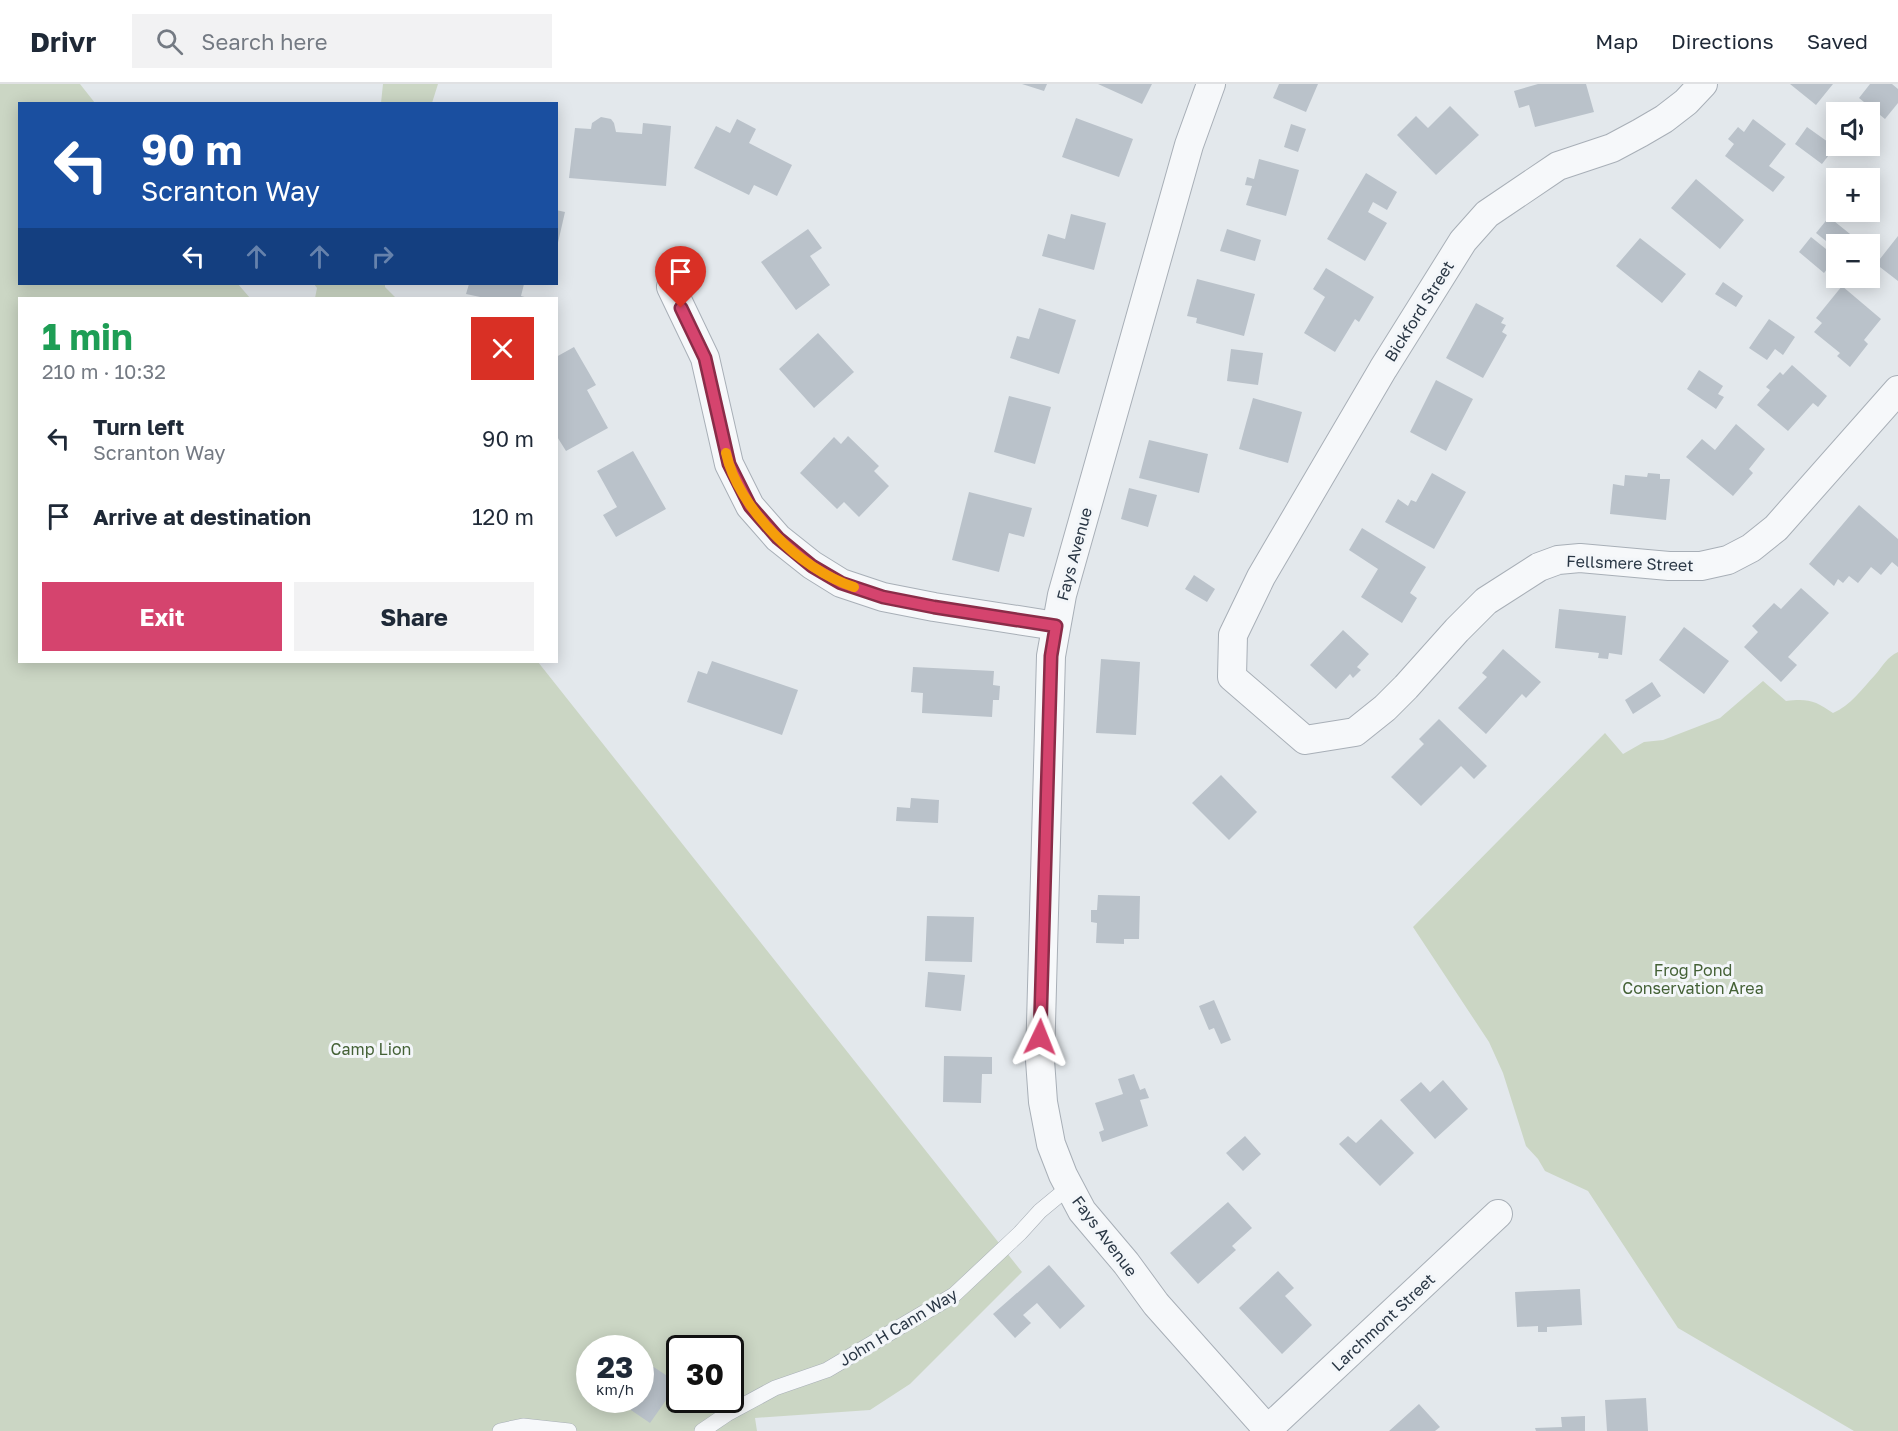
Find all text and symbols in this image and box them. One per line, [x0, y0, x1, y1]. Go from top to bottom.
search box [132, 14, 552, 68]
text: Drivr [30, 25, 96, 58]
icon: search [153, 25, 186, 58]
text: Search here [201, 28, 327, 55]
text: Map [1595, 28, 1638, 54]
text: Directions [1671, 28, 1774, 54]
text: Saved [1807, 28, 1868, 54]
map controls [1826, 102, 1880, 288]
button: sound [1826, 102, 1880, 156]
text: 90 m [141, 124, 242, 174]
icon: left [42, 126, 120, 204]
button: + [1826, 168, 1880, 222]
text: Scranton Way [141, 175, 320, 207]
button: − [1826, 234, 1880, 288]
icon: left [177, 240, 210, 273]
icon: ahead [240, 240, 273, 273]
icon: ahead [303, 240, 336, 273]
icon: right [366, 240, 399, 273]
pin [655, 246, 706, 308]
icon: arrive [664, 255, 697, 288]
street label: Bickford Street [1380, 257, 1458, 365]
text: 1 min [42, 315, 133, 358]
button: close [471, 317, 534, 380]
text: 210 m · 10:32 [42, 359, 166, 383]
text: Turn left [93, 413, 184, 440]
icon: left [42, 422, 75, 455]
text: 90 m [482, 425, 534, 452]
text: Scranton Way [93, 440, 226, 464]
icon: arrive [42, 500, 75, 533]
text: Arrive at destination [93, 503, 311, 530]
text: 120 m [472, 503, 534, 530]
street label: Fays Avenue [1052, 505, 1096, 603]
street label: Fellsmere Street [1566, 551, 1694, 575]
button: Exit [42, 582, 282, 651]
button: Share [294, 582, 534, 651]
park label: Frog Pond Conservation Area [1622, 960, 1764, 998]
position arrow [1008, 1005, 1072, 1069]
park label: Camp Lion [331, 1039, 411, 1059]
street label: Fays Avenue [1068, 1192, 1142, 1280]
street label: Larchmont Street [1327, 1269, 1439, 1375]
street label: John H Cann Way [835, 1284, 961, 1370]
speed limit sign: 30 [666, 1335, 744, 1413]
text: 23 [597, 1349, 633, 1385]
text: km/h [596, 1380, 634, 1398]

